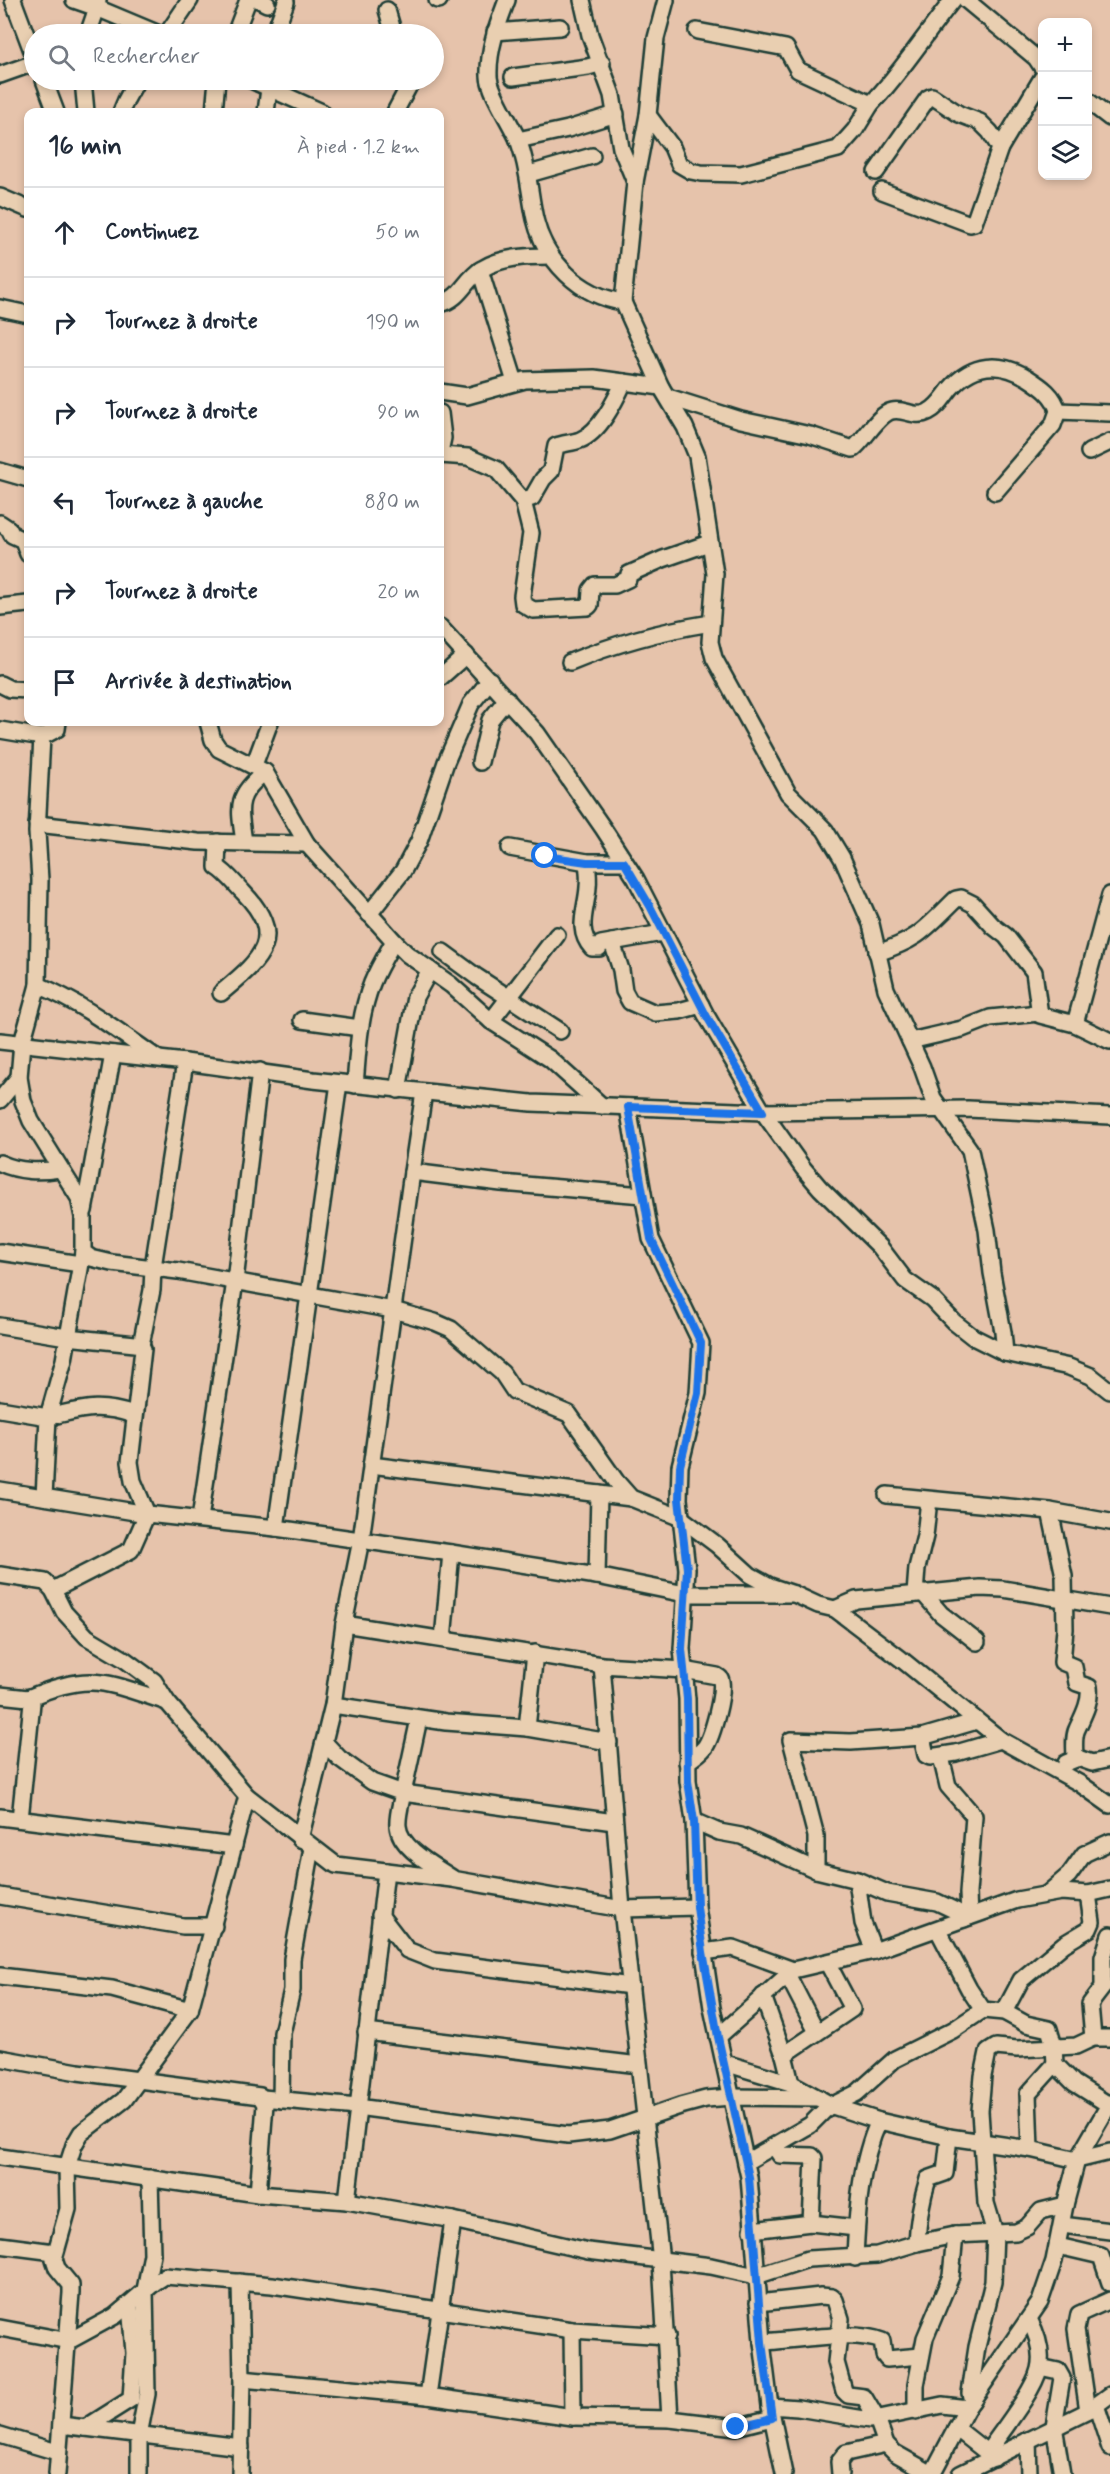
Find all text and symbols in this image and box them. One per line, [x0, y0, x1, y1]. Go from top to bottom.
map controls [1038, 18, 1092, 180]
button: + [1038, 18, 1092, 72]
search box [24, 24, 444, 90]
icon: search [45, 41, 78, 74]
text: Rechercher [93, 43, 200, 71]
button: − [1038, 72, 1092, 126]
button: layers [1038, 126, 1092, 180]
text: 16 min [48, 130, 122, 164]
text: À pied · 1.2 km [297, 134, 420, 161]
icon: ahead [48, 216, 81, 249]
text: Continuez [105, 218, 199, 246]
text: 50 m [375, 219, 420, 246]
icon: right [48, 306, 81, 339]
text: Tournez à droite [105, 308, 258, 336]
text: 190 m [366, 309, 420, 336]
icon: right [48, 396, 81, 429]
text: Tournez à droite [105, 398, 258, 426]
text: 90 m [377, 399, 420, 426]
icon: left [48, 486, 81, 519]
text: Tournez à gauche [105, 488, 263, 516]
text: 880 m [364, 489, 420, 516]
icon: right [48, 576, 81, 609]
text: Tournez à droite [105, 578, 258, 606]
text: 20 m [377, 579, 420, 606]
icon: arrive [48, 666, 81, 699]
text: Arrivée à destination [105, 668, 292, 696]
route start [531, 842, 557, 868]
route end [722, 2413, 748, 2439]

